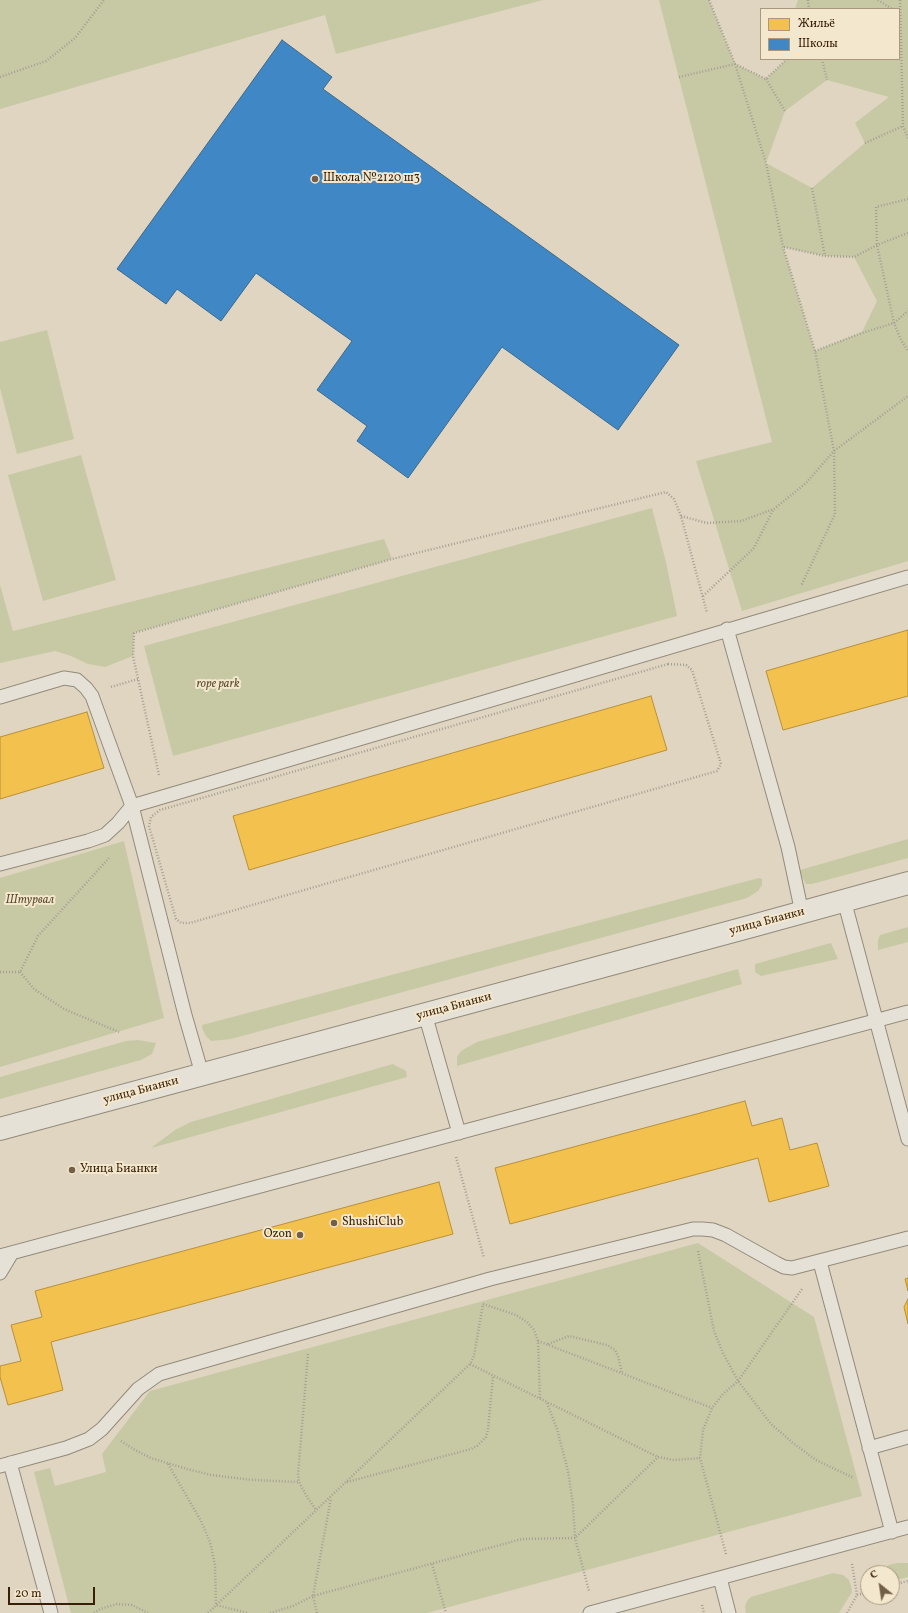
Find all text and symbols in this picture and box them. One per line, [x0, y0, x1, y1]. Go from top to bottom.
legend [760, 8, 900, 60]
text: Жильё [798, 16, 835, 32]
text: Школы [798, 36, 838, 52]
place label: Школа №2120 ш3 [323, 172, 420, 186]
marker: Школа №2120 ш3 [310, 174, 320, 184]
park label: rope park [196, 678, 240, 692]
park label: Штурвал [6, 894, 54, 908]
street label: улица Бианки [728, 905, 806, 939]
street label: улица Бианки [415, 990, 493, 1024]
street label: улица Бианки [102, 1074, 180, 1108]
place label: Улица Бианки [80, 1163, 157, 1177]
marker: Улица Бианки [67, 1165, 77, 1175]
place label: ShushiClub [342, 1216, 403, 1230]
marker: ShushiClub [329, 1218, 339, 1228]
place label: Ozon [264, 1228, 292, 1242]
marker: Ozon [295, 1230, 305, 1240]
north arrow [860, 1565, 900, 1605]
text: С [867, 1567, 881, 1583]
scale bar [10, 1579, 97, 1605]
text: 20 m [15, 1586, 42, 1602]

